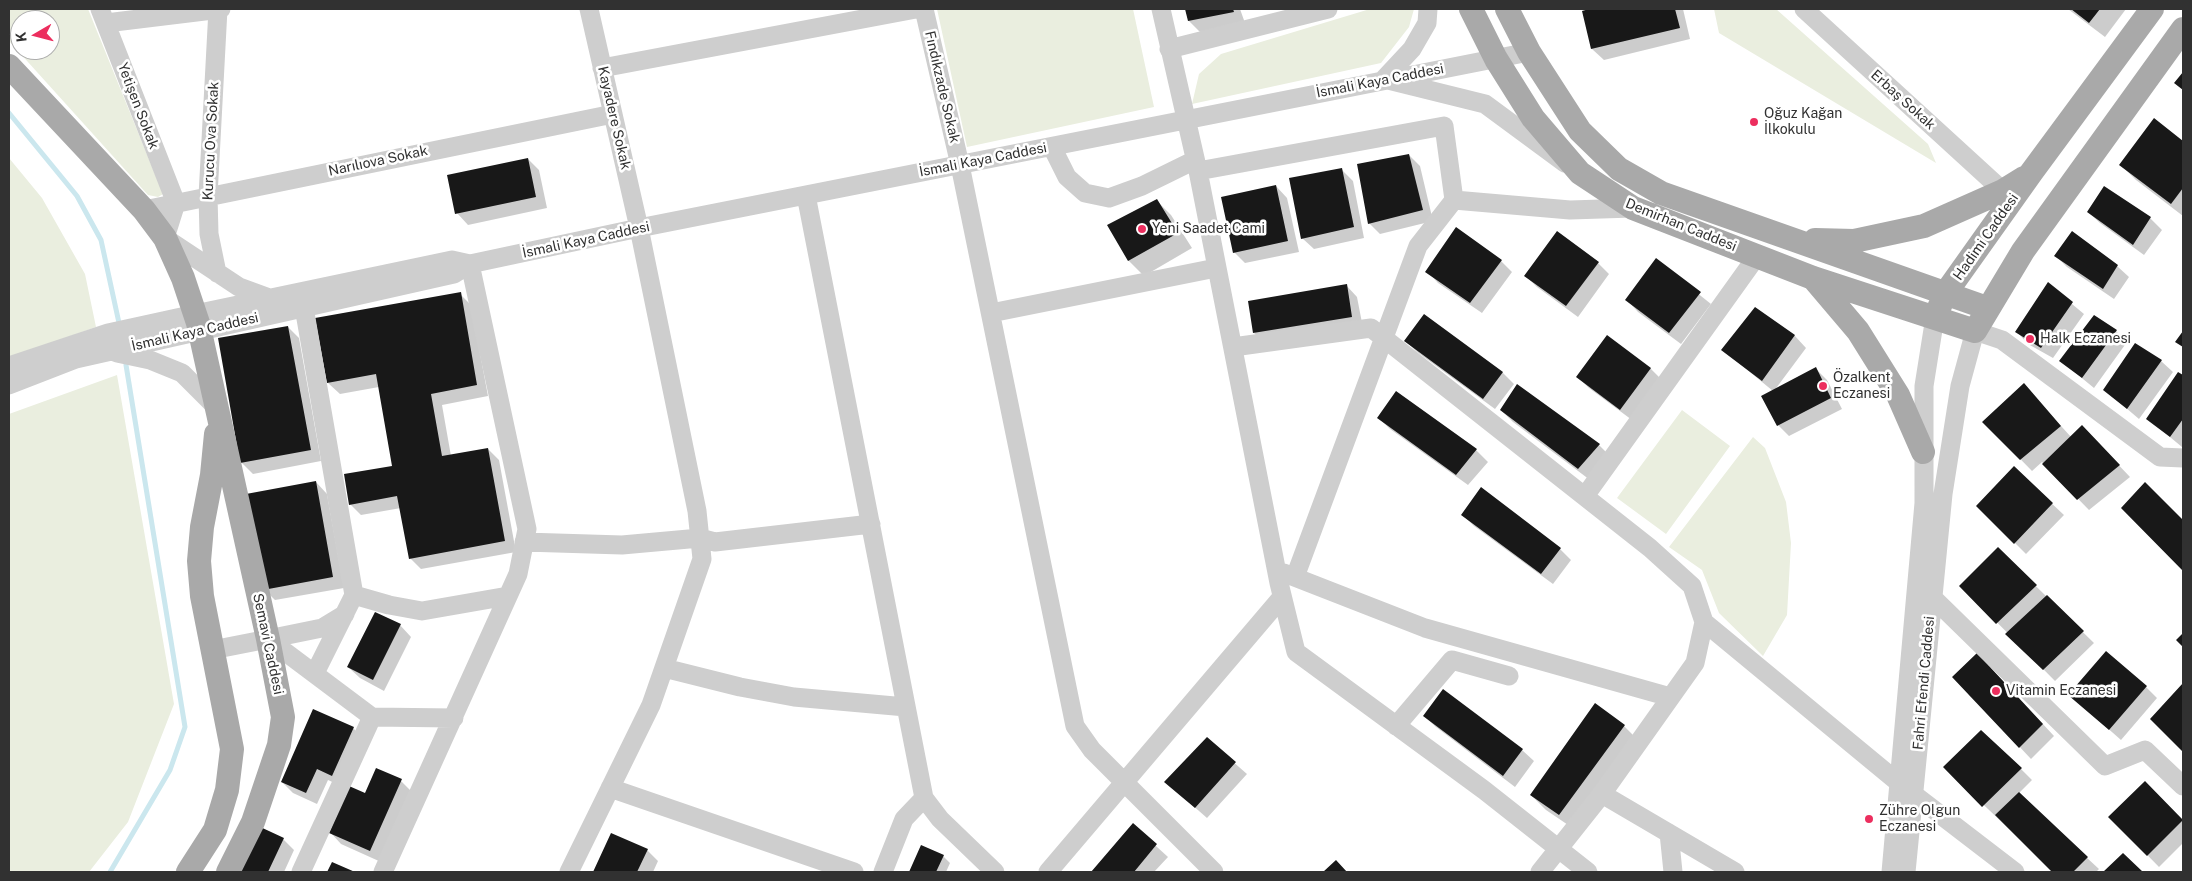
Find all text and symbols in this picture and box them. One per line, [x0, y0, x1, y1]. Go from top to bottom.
north arrow [10, 10, 60, 60]
street label: Fındıkzade Sokak [921, 29, 963, 145]
text: K [13, 31, 30, 43]
street label: Yetişen Sokak [114, 60, 162, 152]
street label: İsmali Kaya Caddesi [1315, 60, 1445, 102]
street label: Kayadere Sokak [594, 65, 634, 171]
street label: Erbaş Sokak [1867, 67, 1939, 133]
street label: Kurucu Ova Sokak [199, 81, 223, 201]
place label: Oğuz Kağan İlkokulu [1764, 106, 1842, 138]
marker: Oğuz Kağan İlkokulu [1748, 116, 1760, 128]
street label: İsmali Kaya Caddesi [918, 139, 1048, 181]
street label: Narılıova Sokak [327, 142, 429, 180]
street label: Hadimi Caddesi [1950, 190, 2022, 284]
street label: Demirhan Caddesi [1623, 195, 1739, 255]
street label: İsmali Kaya Caddesi [521, 218, 651, 262]
place label: Yeni Saadet Cami [1152, 221, 1265, 237]
marker: Yeni Saadet Cami [1136, 223, 1148, 235]
street label: İsmali Kaya Caddesi [130, 309, 260, 355]
place label: Halk Eczanesi [2040, 331, 2131, 347]
marker: Halk Eczanesi [2024, 333, 2036, 345]
place label: Özalkent Eczanesi [1833, 370, 1891, 402]
marker: Özalkent Eczanesi [1817, 380, 1829, 392]
street label: Semavi Caddesi [249, 592, 287, 696]
street label: Fahri Efendi Caddesi [1910, 615, 1938, 751]
place label: Vitamin Eczanesi [2006, 683, 2116, 699]
marker: Vitamin Eczanesi [1990, 685, 2002, 697]
place label: Zühre Olgun Eczanesi [1879, 803, 1960, 836]
marker: Zühre Olgun Eczanesi [1863, 813, 1875, 825]

